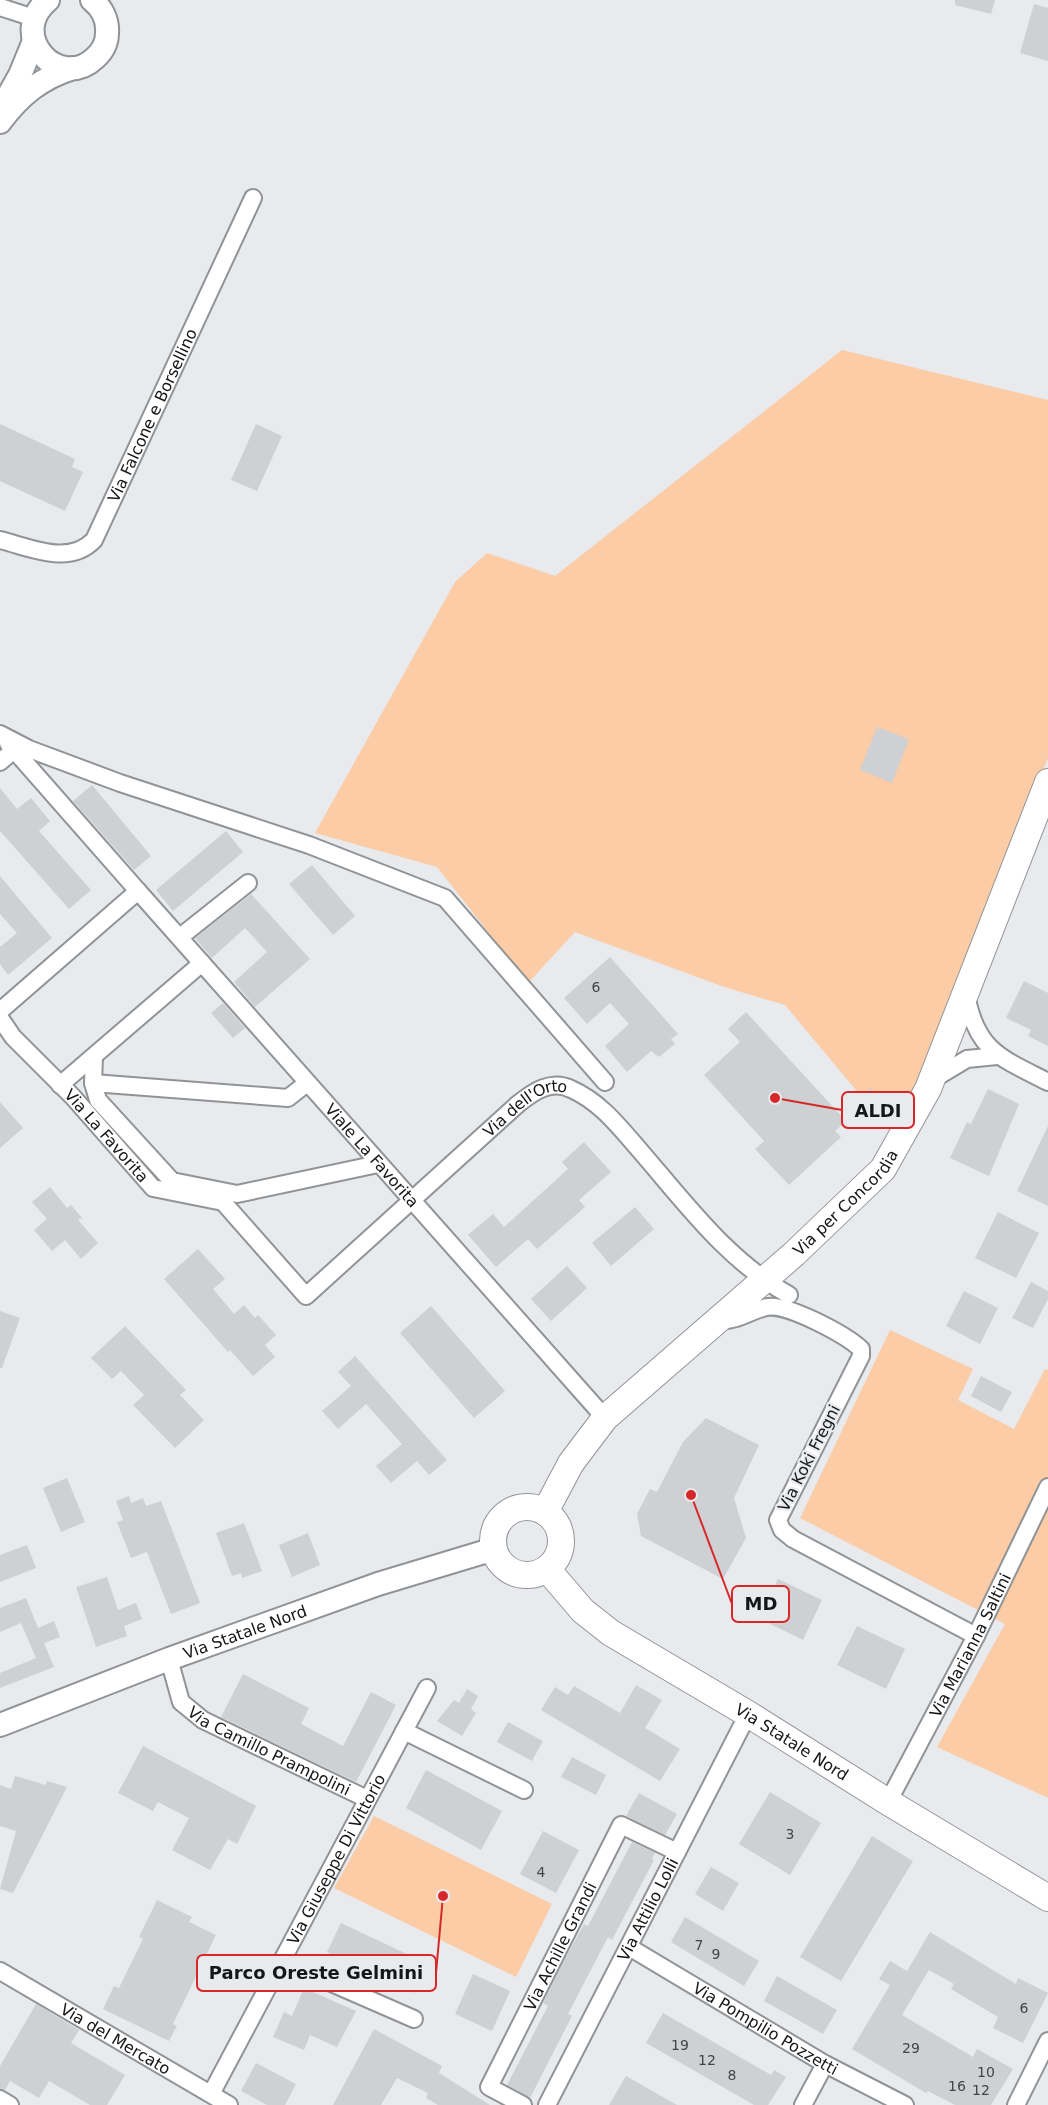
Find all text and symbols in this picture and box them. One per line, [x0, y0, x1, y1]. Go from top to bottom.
street label: Via Falcone e Borsellino [103, 325, 201, 505]
house number: 6 [592, 979, 601, 995]
street label: Via dell'Orto [479, 1076, 569, 1141]
street label: Via La Favorita [61, 1085, 153, 1186]
callout: ALDI [842, 1092, 914, 1128]
street label: Viale La Favorita [321, 1100, 423, 1211]
text: ALDI [854, 1100, 902, 1121]
street label: Via per Concordia [789, 1146, 902, 1260]
street label: Via Koki Fregni [774, 1402, 844, 1514]
street label: Via Marianna Saltini [925, 1570, 1014, 1720]
callout: MD [732, 1586, 789, 1622]
text: MD [745, 1593, 777, 1614]
street label: Via Statale Nord [180, 1601, 309, 1663]
street label: Via Statale Nord [732, 1699, 852, 1784]
street label: Via Camillo Prampolini [184, 1702, 354, 1799]
street label: Via Giuseppe Di Vittorio [283, 1771, 389, 1948]
house number: 3 [786, 1826, 794, 1842]
street label: Via Attilio Lolli [613, 1855, 682, 1964]
house number: 4 [537, 1864, 546, 1880]
street label: Via Achille Grandi [520, 1879, 600, 2014]
house number: 7 [695, 1937, 703, 1953]
house number: 9 [712, 1946, 720, 1962]
callout: Parco Oreste Gelmini [197, 1955, 436, 1991]
text: Parco Oreste Gelmini [209, 1962, 423, 1983]
street label: Via Pompilio Pozzetti [690, 1978, 841, 2079]
street label: Via del Mercato [57, 1999, 174, 2078]
house number: 6 [1020, 2000, 1029, 2016]
house number: 19 [671, 2037, 689, 2053]
house number: 29 [902, 2040, 920, 2056]
house number: 12 [698, 2052, 716, 2068]
house number: 10 [977, 2064, 995, 2080]
house number: 8 [728, 2067, 736, 2083]
house number: 16 [948, 2078, 966, 2094]
house number: 12 [972, 2082, 990, 2098]

